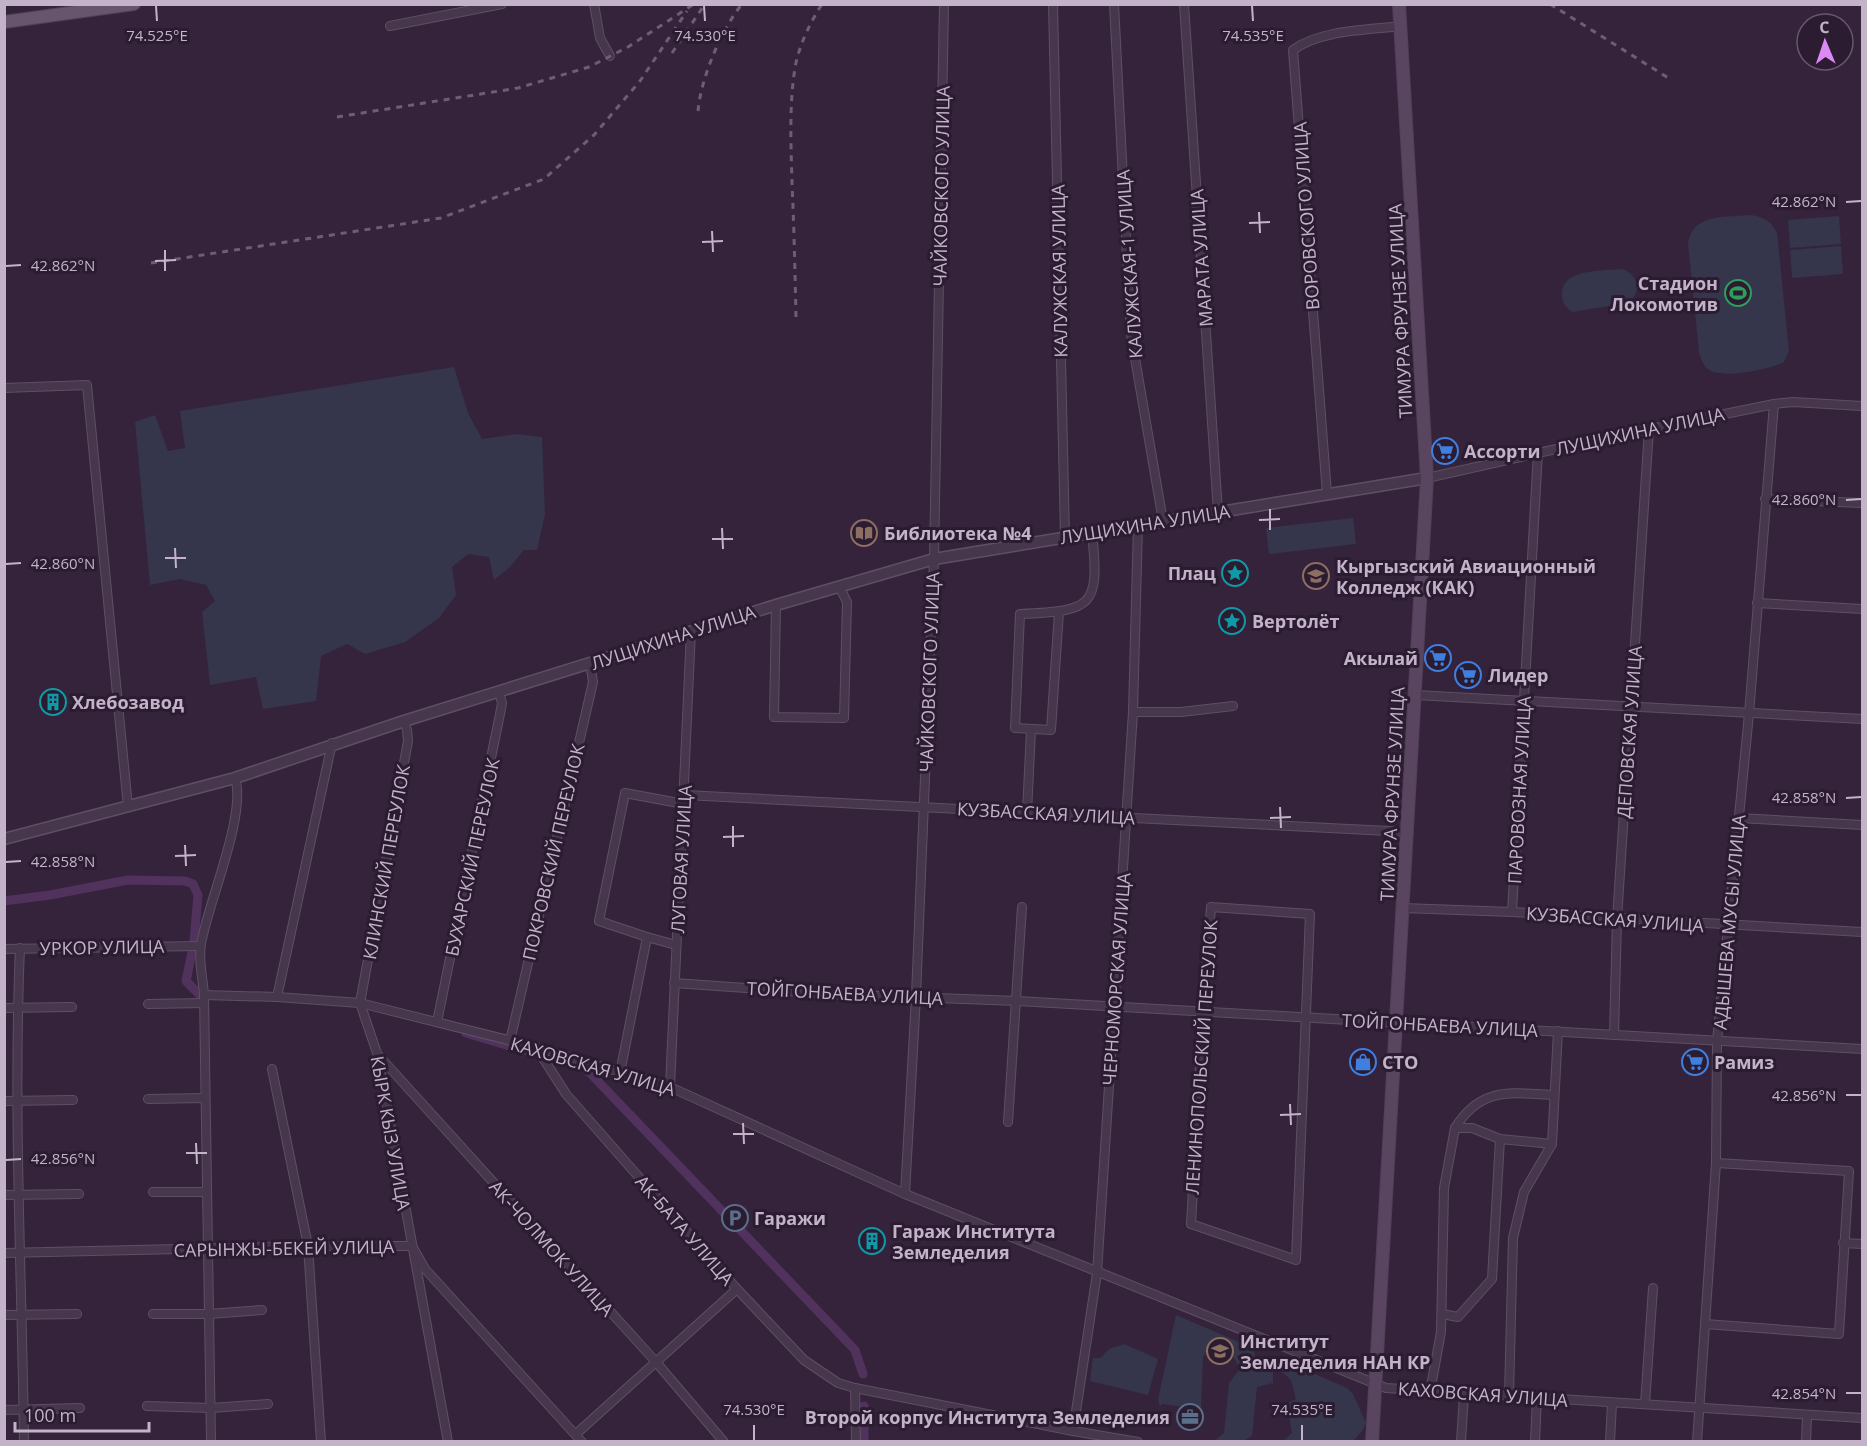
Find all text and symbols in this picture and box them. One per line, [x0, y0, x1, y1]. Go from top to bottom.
north arrow [1795, 12, 1855, 72]
text: С [1819, 16, 1830, 38]
text: 74.525°E [126, 25, 188, 45]
text: 74.530°E [674, 25, 736, 45]
text: 74.535°E [1222, 25, 1284, 45]
street label: ЧАЙКОВСКОГО УЛИЦА [927, 85, 955, 286]
street label: ВОРОВСКОГО УЛИЦА [1287, 121, 1325, 311]
street label: КАЛУЖСКАЯ-1 УЛИЦА [1110, 168, 1148, 359]
street label: КАЛУЖСКАЯ УЛИЦА [1045, 184, 1073, 358]
street label: МАРАТА УЛИЦА [1184, 188, 1218, 328]
text: 42.862°N [1772, 191, 1836, 211]
street label: ТИМУРА ФРУНЗЕ УЛИЦА [1382, 203, 1418, 419]
text: 42.862°N [31, 255, 95, 275]
place label: Стадион Локомотив [1611, 271, 1718, 316]
sports icon: Стадион Локомотив [1723, 278, 1753, 308]
street label: ЛУЩИХИНА УЛИЦА [1554, 401, 1727, 461]
supermarket icon: Ассорти [1430, 436, 1460, 466]
place label: Ассорти [1464, 439, 1540, 463]
text: 42.860°N [1772, 489, 1836, 509]
street label: ЛУЩИХИНА УЛИЦА [1058, 499, 1232, 549]
library icon: Библиотека №4 [849, 518, 879, 548]
place label: Библиотека №4 [884, 521, 1031, 545]
text: 42.860°N [31, 553, 95, 573]
place label: Кыргызский Авиационный Колледж (КАК) [1336, 554, 1596, 599]
place icon: Плац [1220, 558, 1250, 588]
place label: Плац [1168, 561, 1217, 585]
school or university icon: Кыргызский Авиационный Колледж (КАК) [1301, 561, 1331, 591]
street label: ЧАЙКОВСКОГО УЛИЦА [914, 571, 945, 773]
street label: ЛУЩИХИНА УЛИЦА [588, 599, 759, 675]
place icon: Вертолёт [1217, 606, 1247, 636]
place label: Вертолёт [1252, 609, 1339, 633]
supermarket icon: Акылай [1423, 643, 1453, 673]
street label: ДЕПОВСКАЯ УЛИЦА [1611, 644, 1647, 819]
place label: Акылай [1344, 646, 1418, 670]
supermarket icon: Лидер [1453, 660, 1483, 690]
place label: Лидер [1488, 663, 1548, 687]
street label: ТИМУРА ФРУНЗЕ УЛИЦА [1374, 686, 1410, 902]
building icon: Хлебозавод [38, 687, 68, 717]
place label: Хлебозавод [72, 690, 184, 714]
street label: ПАРОВОЗНАЯ УЛИЦА [1502, 695, 1536, 885]
street label: ПОКРОВСКИЙ ПЕРЕУЛОК [516, 741, 590, 963]
street label: БУХАРСКИЙ ПЕРЕУЛОК [439, 756, 505, 958]
street label: КЛИНСКИЙ ПЕРЕУЛОК [357, 763, 415, 961]
street label: ЛУГОВАЯ УЛИЦА [665, 784, 697, 934]
text: 42.858°N [1772, 787, 1836, 807]
street label: КУЗБАССКАЯ УЛИЦА [956, 796, 1136, 830]
street label: АДЫШЕВА МУСЫ УЛИЦА [1708, 813, 1750, 1031]
text: 42.858°N [31, 851, 95, 871]
street label: ЧЕРНОМОРСКАЯ УЛИЦА [1097, 871, 1135, 1086]
street label: КУЗБАССКАЯ УЛИЦА [1525, 901, 1705, 937]
street label: ЛЕНИНОПОЛЬСКИЙ ПЕРЕУЛОК [1179, 919, 1223, 1195]
street label: УРКОР УЛИЦА [40, 934, 165, 960]
street label: ТОЙГОНБАЕВА УЛИЦА [746, 976, 944, 1010]
street label: ТОЙГОНБАЕВА УЛИЦА [1341, 1008, 1539, 1042]
street label: КАХОВСКАЯ УЛИЦА [508, 1031, 679, 1101]
shop icon: СТО [1348, 1047, 1378, 1077]
supermarket icon: Рамиз [1680, 1047, 1710, 1077]
place label: СТО [1382, 1050, 1418, 1074]
place label: Рамиз [1714, 1050, 1774, 1074]
street label: КЫРК КЫЗ УЛИЦА [366, 1054, 416, 1213]
text: 42.856°N [1772, 1085, 1836, 1105]
text: 42.856°N [31, 1148, 95, 1168]
street label: АК-БАТА УЛИЦА [630, 1170, 740, 1291]
street label: АК-ЧОЛМОК УЛИЦА [484, 1175, 620, 1322]
parking icon: Гаражи [720, 1203, 750, 1233]
place label: Гаражи [754, 1206, 826, 1230]
place label: Гараж Института Земледелия [892, 1219, 1056, 1264]
building icon: Гараж Института Земледелия [857, 1226, 887, 1256]
street label: САРЫНЖЫ-БЕКЕЙ УЛИЦА [173, 1234, 395, 1262]
place label: Институт Земледелия НАН КР [1240, 1329, 1430, 1374]
school or university icon: Институт Земледелия НАН КР [1205, 1336, 1235, 1366]
street label: КАХОВСКАЯ УЛИЦА [1397, 1376, 1569, 1412]
text: 42.854°N [1772, 1383, 1836, 1403]
scale bar [15, 1395, 148, 1433]
text: 74.530°E [723, 1399, 785, 1419]
text: 74.535°E [1271, 1399, 1333, 1419]
office icon: Второй корпус Института Земледелия [1175, 1402, 1205, 1432]
text: 100 m [24, 1403, 76, 1427]
place label: Второй корпус Института Земледелия [805, 1405, 1170, 1429]

